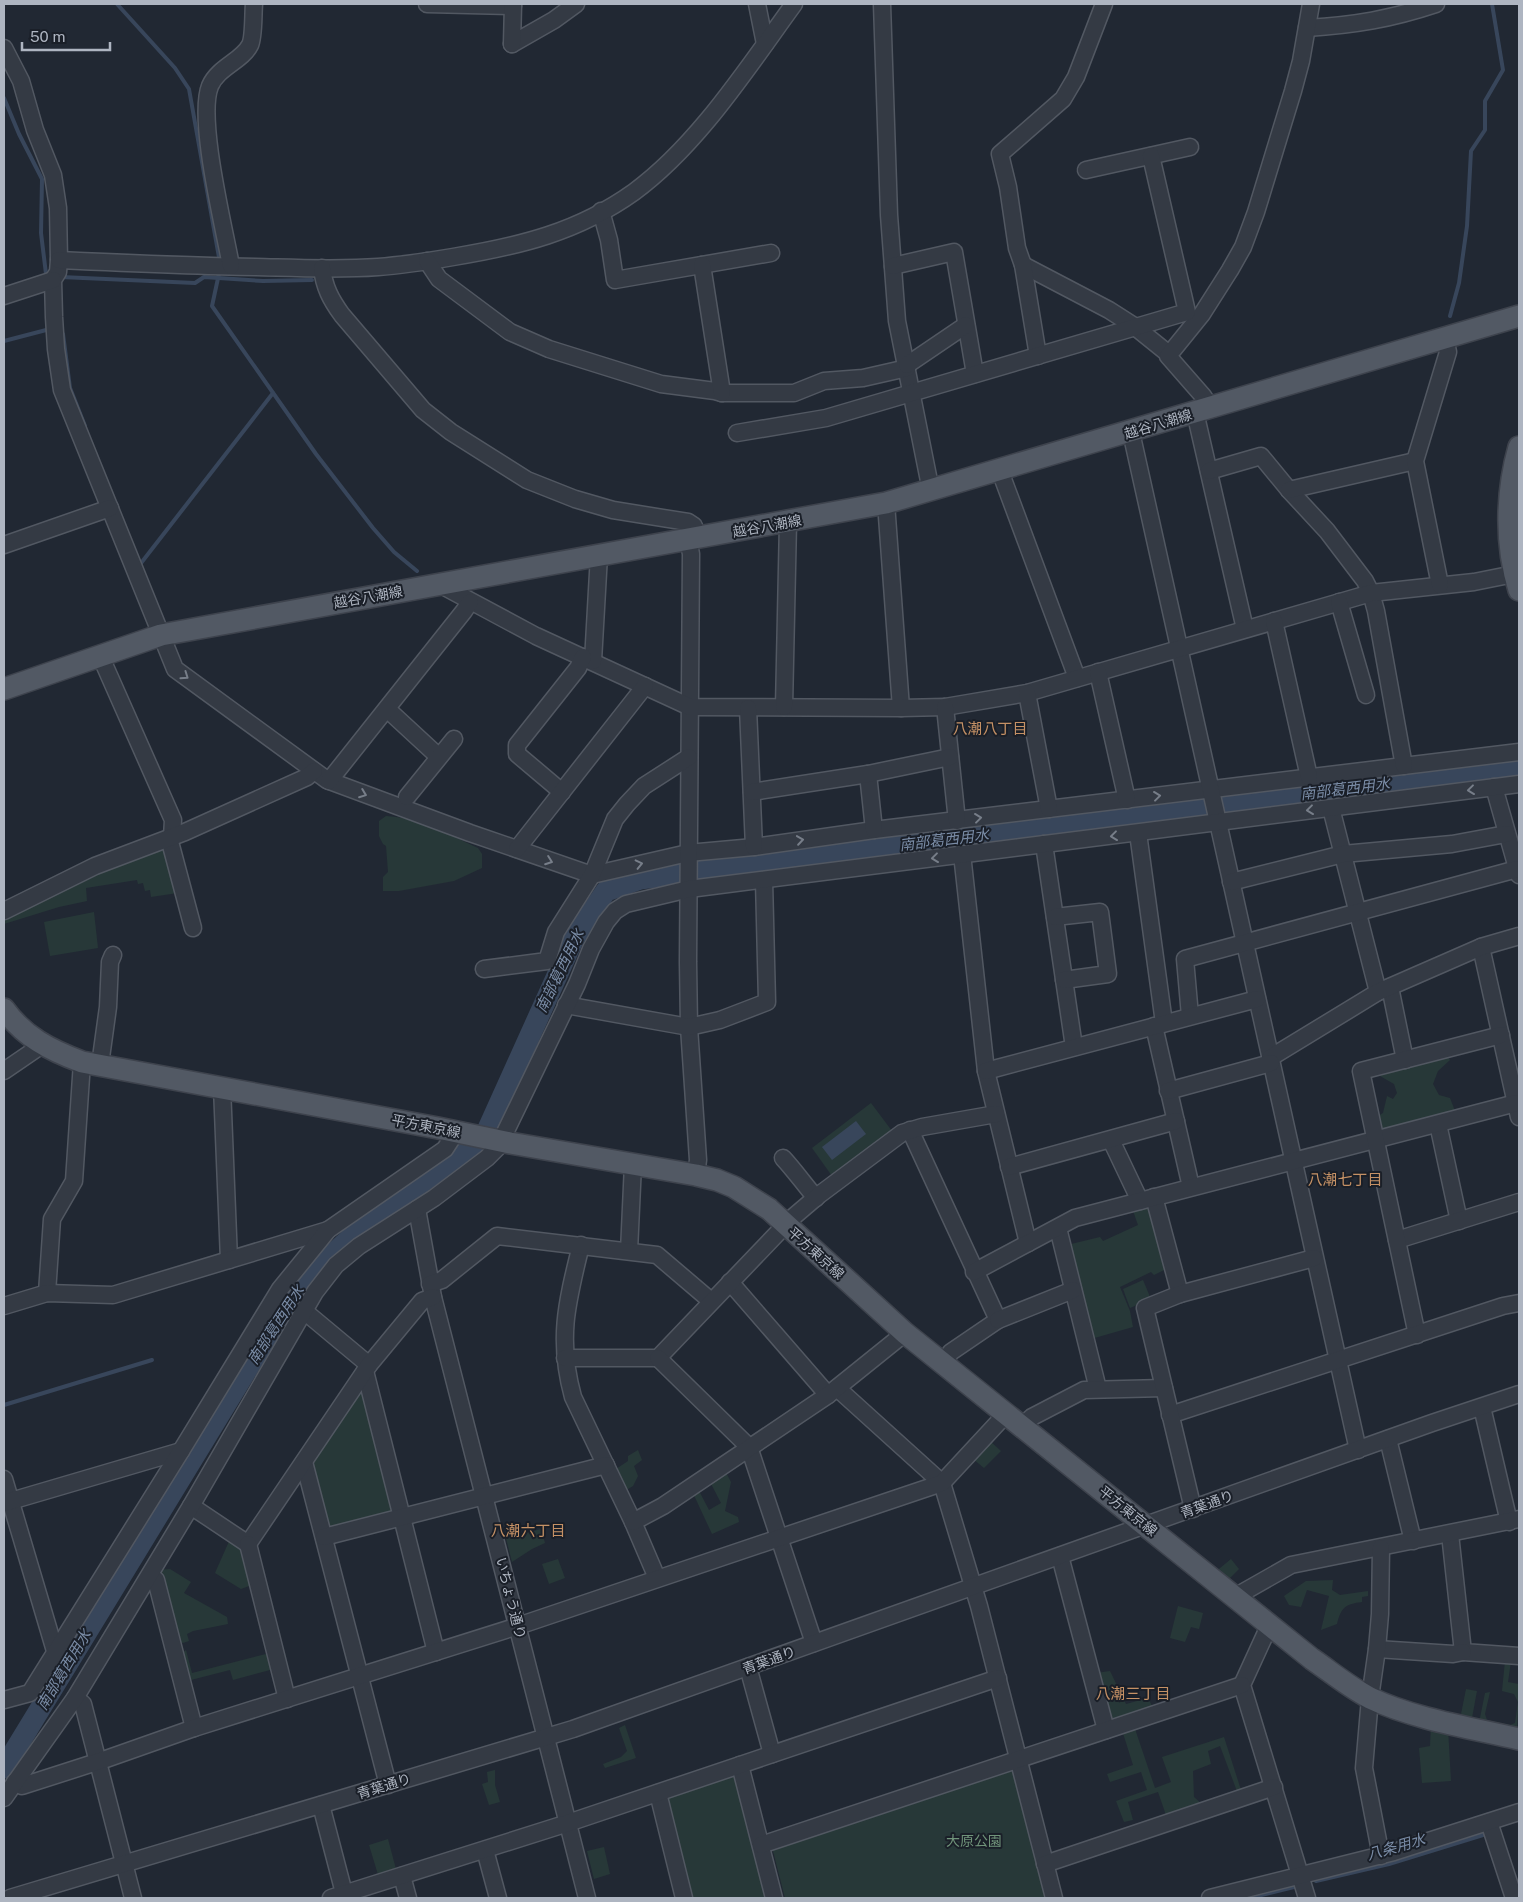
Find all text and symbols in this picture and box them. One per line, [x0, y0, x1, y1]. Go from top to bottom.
scale bar [22, 20, 110, 52]
text: 50 m [30, 28, 65, 45]
street label: 越谷八潮線 [1122, 406, 1194, 442]
street label: 越谷八潮線 [731, 512, 803, 540]
street label: 越谷八潮線 [332, 583, 404, 611]
one-way arrow [179, 670, 189, 679]
district label: 八潮八丁目 [952, 720, 1028, 737]
water label: 南部葛西用水 [1299, 774, 1393, 802]
one-way arrow [1467, 784, 1475, 795]
one-way arrow [358, 788, 367, 798]
one-way arrow [1153, 791, 1161, 802]
one-way arrow [1305, 804, 1313, 815]
one-way arrow [975, 813, 983, 824]
water label: 南部葛西用水 [898, 825, 992, 853]
one-way arrow [1109, 830, 1118, 840]
one-way arrow [795, 836, 804, 846]
one-way arrow [931, 852, 939, 863]
one-way arrow [544, 855, 553, 865]
one-way arrow [635, 859, 644, 870]
water label: 南部葛西用水 [532, 925, 588, 1015]
street label: 平方東京線 [390, 1111, 462, 1141]
district label: 八潮七丁目 [1307, 1171, 1383, 1188]
street label: 平方東京線 [785, 1224, 847, 1282]
water label: 南部葛西用水 [244, 1281, 308, 1367]
street label: 平方東京線 [1096, 1483, 1160, 1539]
street label: 青葉通り [1178, 1487, 1236, 1521]
district label: 八潮六丁目 [490, 1522, 566, 1539]
street label: いちょう通り [493, 1555, 529, 1641]
water label: 南部葛西用水 [33, 1625, 95, 1713]
street label: 青葉通り [740, 1643, 798, 1677]
district label: 八潮三丁目 [1095, 1685, 1171, 1702]
street label: 青葉通り [355, 1770, 413, 1802]
water label: 八条用水 [1365, 1830, 1429, 1863]
park label: 大原公園 [946, 1833, 1002, 1849]

